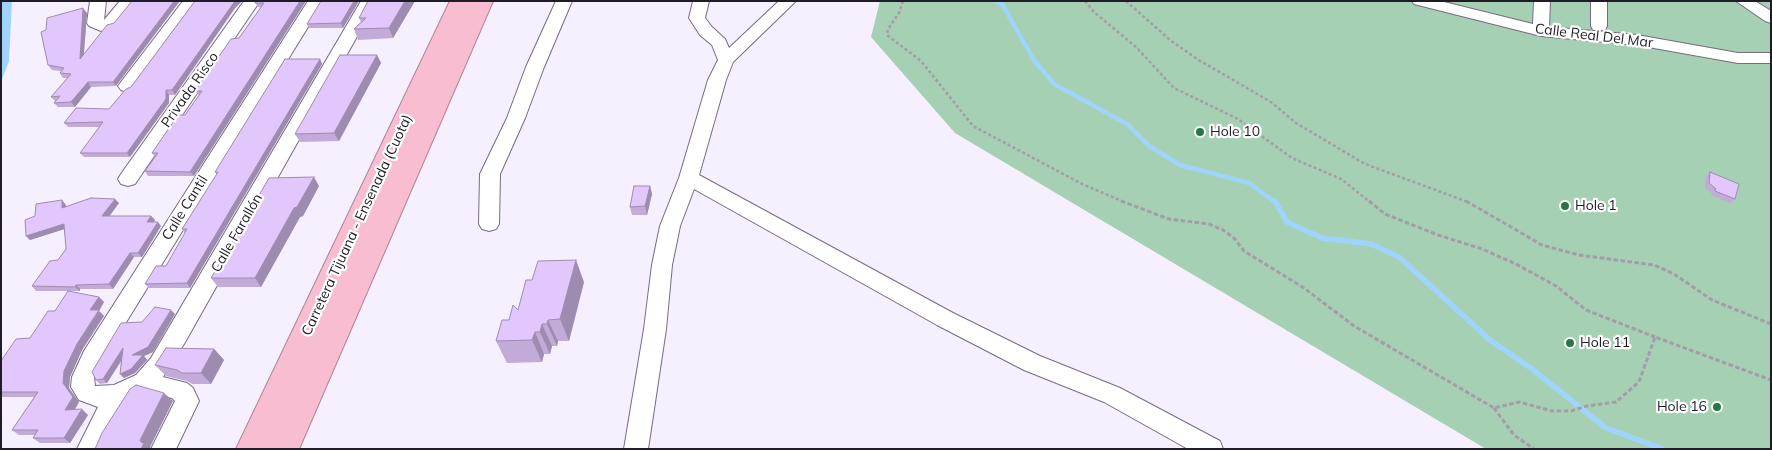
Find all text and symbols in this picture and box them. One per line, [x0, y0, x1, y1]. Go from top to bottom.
street label: Calle Real Del Mar [1534, 20, 1654, 52]
street label: Privada Risco [158, 49, 222, 131]
street label: Carretera Tijuana - Ensenada (Cuota) [298, 112, 416, 338]
place label: Hole 10 [1210, 124, 1260, 140]
marker: Hole 10 [1194, 126, 1206, 138]
street label: Calle Cantil [158, 173, 212, 243]
street label: Calle Farallón [208, 191, 266, 275]
place label: Hole 1 [1575, 198, 1617, 214]
marker: Hole 1 [1559, 200, 1571, 212]
place label: Hole 11 [1580, 335, 1630, 351]
marker: Hole 11 [1564, 337, 1576, 349]
place label: Hole 16 [1657, 399, 1707, 415]
marker: Hole 16 [1711, 401, 1723, 413]

